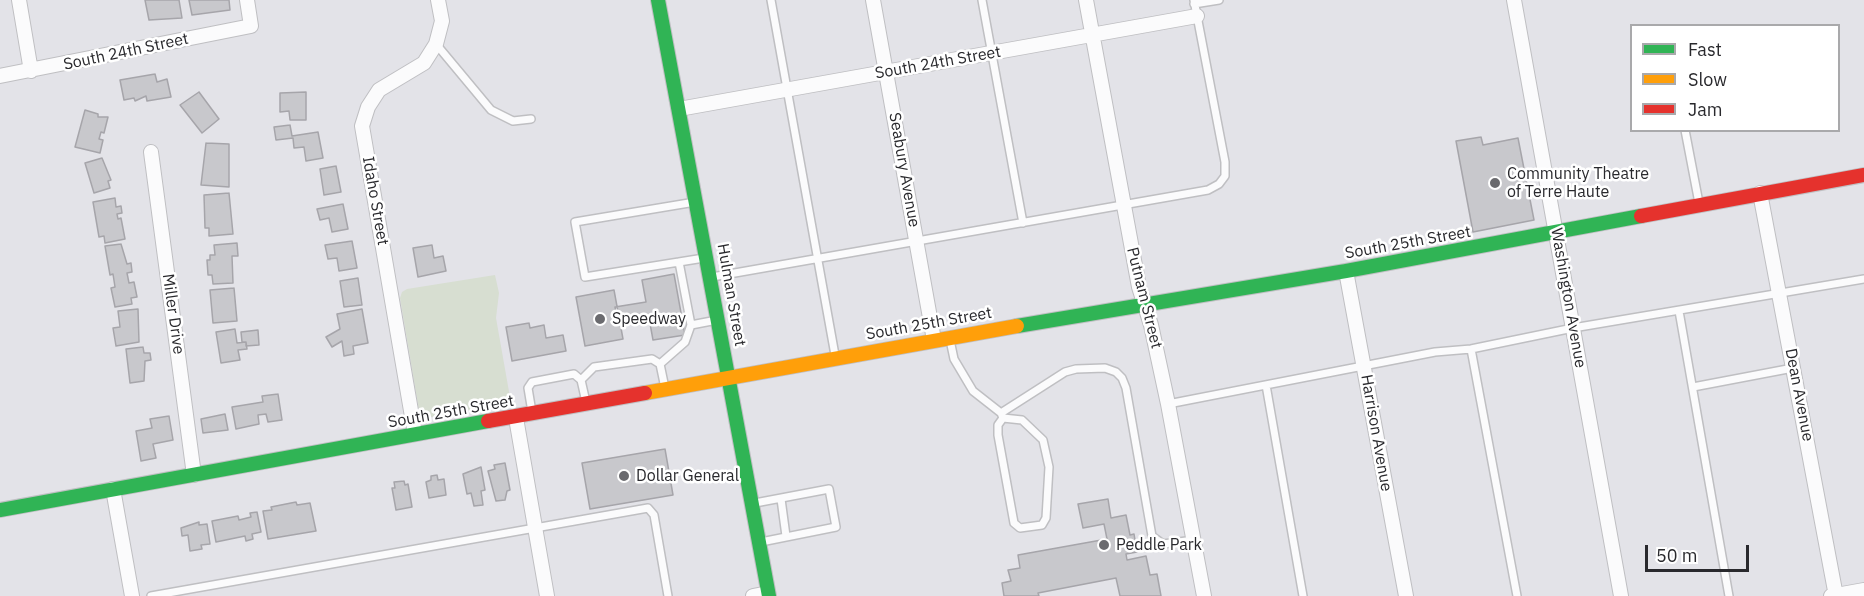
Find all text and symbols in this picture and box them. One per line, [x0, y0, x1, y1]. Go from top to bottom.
legend [1630, 24, 1840, 132]
street label: South 24th Street [62, 29, 190, 75]
text: Fast [1688, 38, 1722, 61]
street label: South 24th Street [874, 42, 1002, 84]
text: Slow [1688, 68, 1727, 91]
text: Jam [1688, 98, 1723, 121]
street label: Seabury Avenue [884, 111, 924, 229]
street label: Idaho Street [358, 155, 392, 247]
place label: Community Theatre of Terre Haute [1507, 164, 1649, 202]
marker: Community Theatre of Terre Haute [1488, 176, 1502, 190]
street label: South 25th Street [1344, 222, 1472, 264]
street label: Washington Avenue [1546, 226, 1590, 370]
street label: Hulman Street [713, 242, 749, 348]
street label: Putnam Street [1122, 245, 1166, 351]
street label: Miller Drive [158, 272, 188, 356]
street label: South 25th Street [865, 303, 993, 345]
place label: Speedway [612, 309, 686, 329]
marker: Speedway [593, 312, 607, 326]
street label: Dean Avenue [1781, 347, 1817, 443]
street label: Harrison Avenue [1356, 373, 1396, 493]
street label: South 25th Street [387, 391, 515, 433]
place label: Dollar General [636, 466, 739, 486]
marker: Dollar General [617, 469, 631, 483]
scale bar [1648, 533, 1752, 571]
place label: Peddle Park [1116, 535, 1202, 555]
marker: Peddle Park [1097, 538, 1111, 552]
text: 50 m [1656, 544, 1698, 567]

